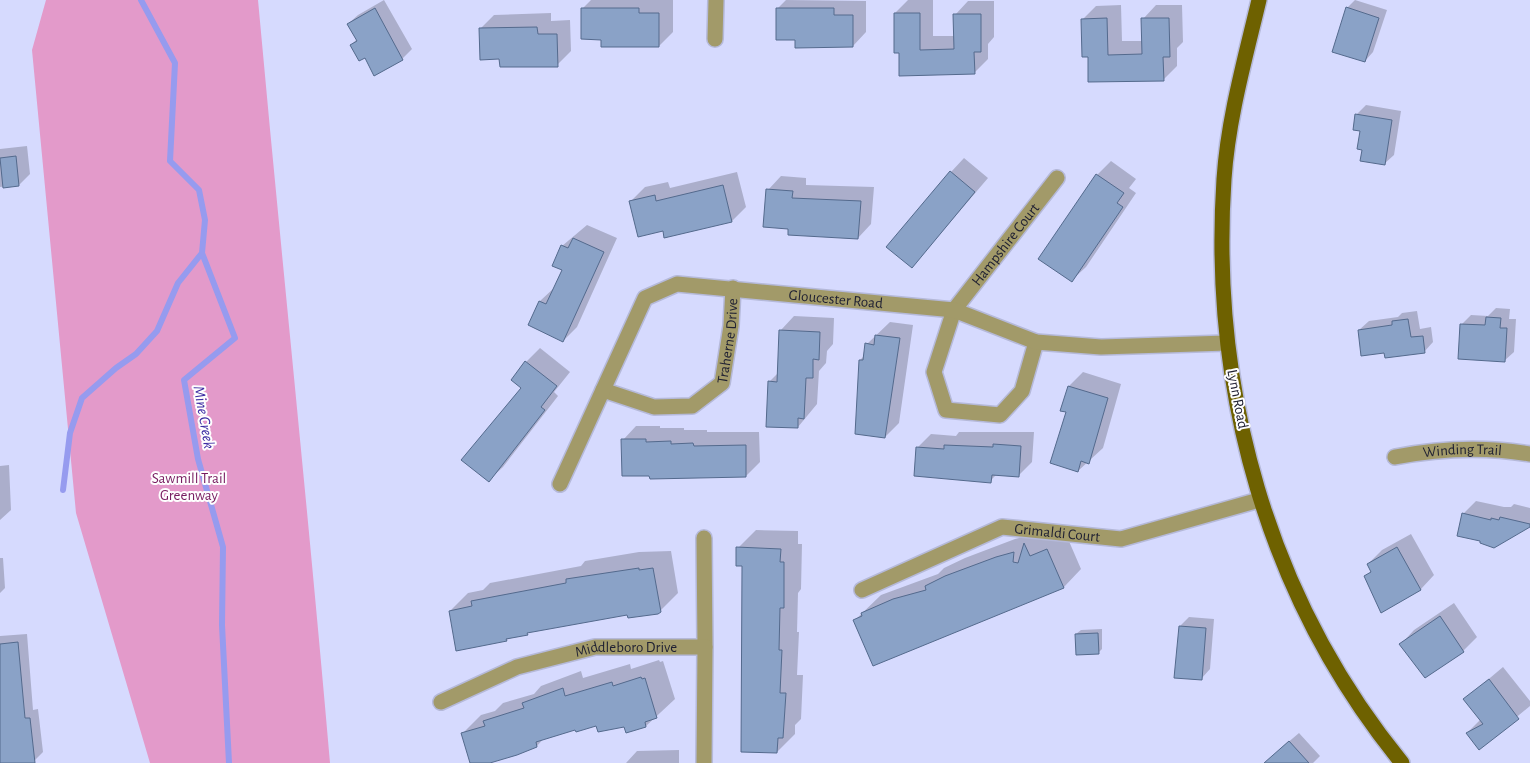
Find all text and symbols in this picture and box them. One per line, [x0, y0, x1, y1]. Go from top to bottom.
street label: Hampshire Court [969, 201, 1042, 289]
street label: Gloucester Road [788, 288, 884, 311]
street label: Traherne Drive [715, 298, 740, 385]
street label: Lynn Road [1224, 368, 1251, 430]
water label: Mine Creek [191, 384, 217, 450]
street label: Winding Trail [1422, 442, 1503, 460]
park label: Sawmill Trail Greenway [152, 471, 226, 503]
street label: Grimaldi Court [1014, 521, 1101, 545]
street label: Middleboro Drive [573, 639, 677, 660]

